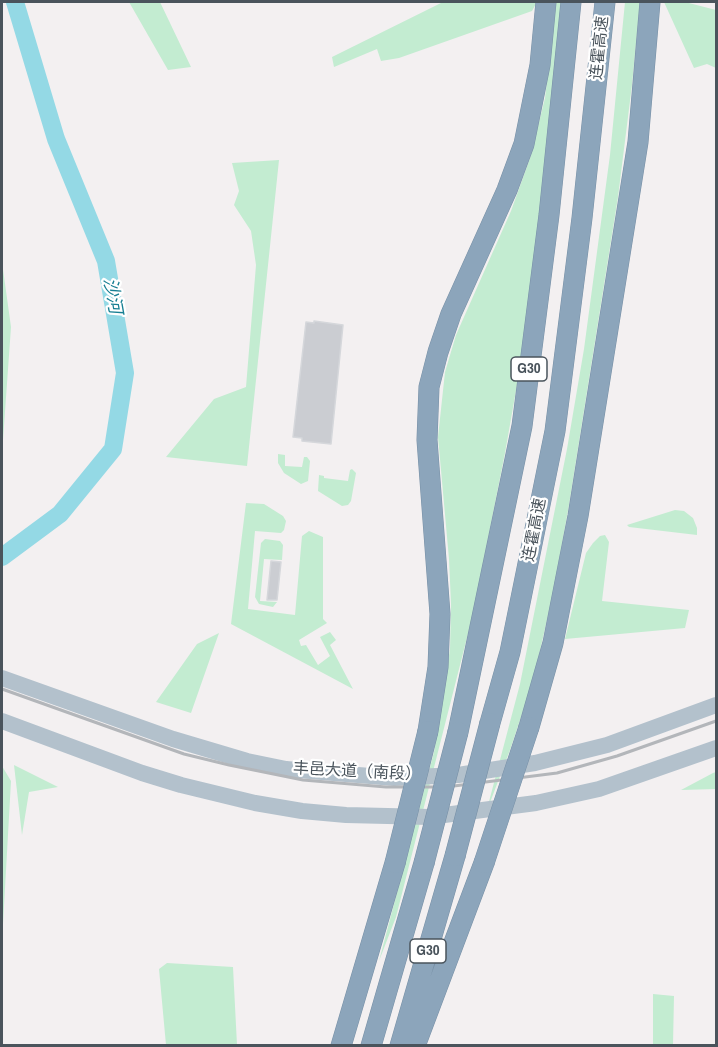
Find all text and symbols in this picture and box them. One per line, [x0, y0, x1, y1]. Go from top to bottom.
street label: 连霍高速 [587, 15, 613, 81]
water label: 沙河 [98, 276, 126, 316]
road number: G30 [511, 357, 547, 381]
street label: 连霍高速 [519, 497, 551, 563]
street label: 丰邑大道（南段） [293, 759, 421, 785]
road number: G30 [410, 939, 446, 963]

